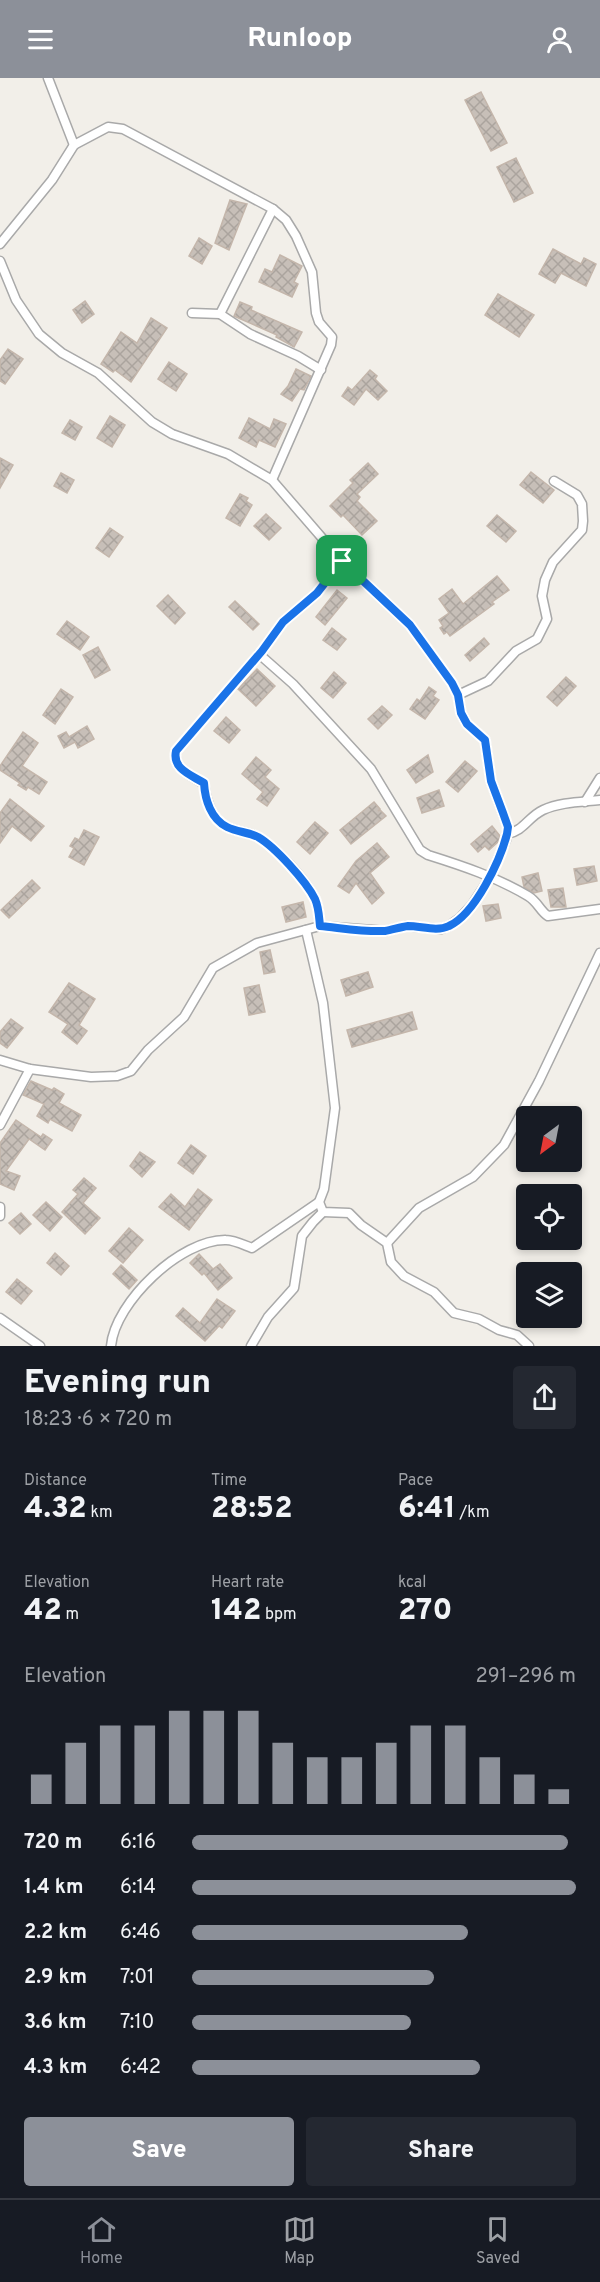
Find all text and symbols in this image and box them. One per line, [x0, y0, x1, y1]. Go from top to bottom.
text: Runloop [247, 22, 353, 56]
icon: menu [24, 23, 57, 56]
icon: person [543, 23, 576, 56]
pin [316, 535, 367, 586]
icon: arrive [325, 544, 358, 577]
north arrow [516, 1106, 582, 1172]
map controls [516, 1106, 582, 1328]
button: locate [516, 1184, 582, 1250]
button: layers [516, 1262, 582, 1328]
text: Evening run [24, 1363, 211, 1405]
button: share [513, 1366, 576, 1429]
text: 18:23 · 6 × 720 m [24, 1407, 172, 1433]
text: Distance [24, 1471, 87, 1491]
text: Time [211, 1471, 247, 1491]
text: Pace [398, 1471, 433, 1491]
text: 4.32 [24, 1491, 87, 1528]
text: 28:52 [211, 1491, 292, 1528]
text: 6:41 [398, 1491, 456, 1528]
text: km [87, 1503, 113, 1523]
text: /km [456, 1503, 489, 1523]
text: Elevation [24, 1573, 90, 1593]
text: Heart rate [211, 1573, 284, 1593]
text: kcal [398, 1573, 426, 1593]
text: 42 [24, 1593, 62, 1630]
text: 142 [211, 1593, 261, 1630]
text: 270 [398, 1593, 453, 1630]
text: m [62, 1605, 79, 1625]
text: bpm [261, 1605, 297, 1625]
text: Elevation [24, 1664, 106, 1690]
text: 291–296 m [476, 1664, 576, 1690]
text: 720 m [24, 1830, 82, 1856]
text: 6:16 [120, 1830, 156, 1856]
text: 1.4 km [24, 1875, 84, 1901]
text: 6:14 [120, 1875, 156, 1901]
text: 2.2 km [24, 1920, 87, 1946]
text: 6:46 [120, 1920, 161, 1946]
text: 2.9 km [24, 1965, 87, 1991]
text: 7:01 [120, 1965, 154, 1991]
text: 3.6 km [24, 2010, 86, 2036]
text: 7:10 [120, 2010, 154, 2036]
text: 4.3 km [24, 2055, 87, 2081]
text: 6:42 [120, 2055, 161, 2081]
button: Save [24, 2117, 294, 2186]
button: Share [306, 2117, 576, 2186]
tab: Home [80, 2213, 123, 2269]
tab: Map [283, 2213, 316, 2269]
tab: Saved [476, 2213, 520, 2269]

